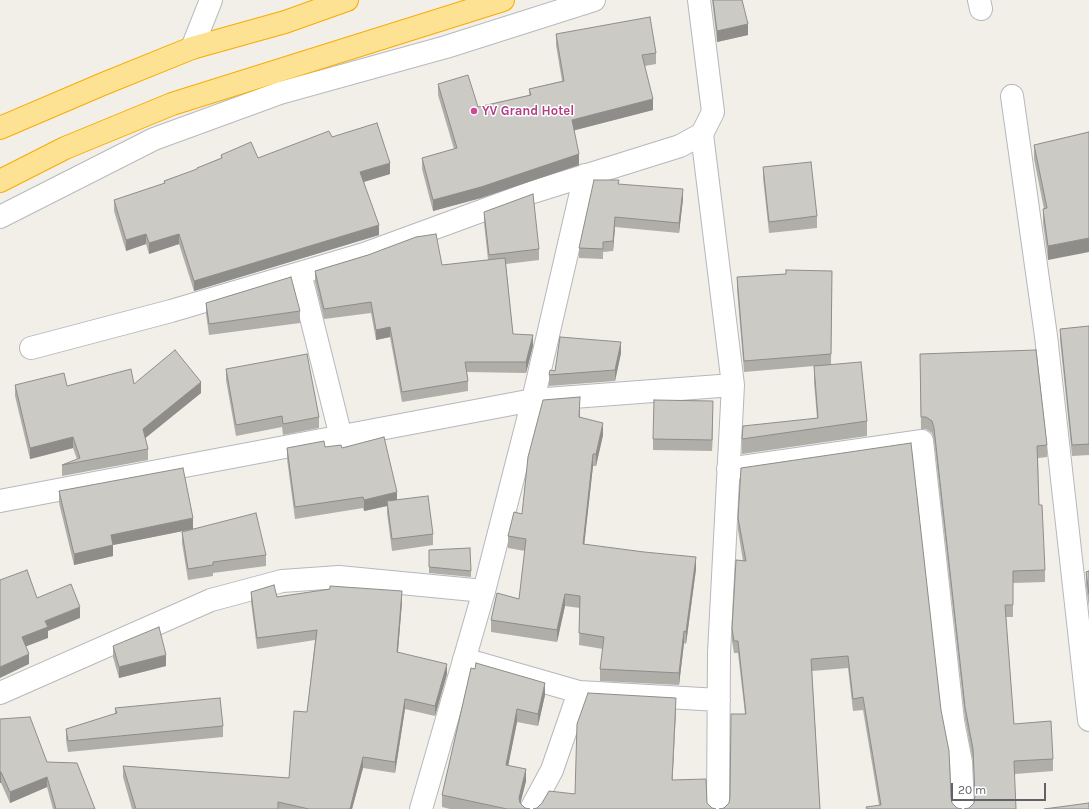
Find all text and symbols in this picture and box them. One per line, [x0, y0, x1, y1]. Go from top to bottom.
place label: YV Grand Hotel [482, 103, 574, 119]
marker: YV Grand Hotel [469, 106, 479, 116]
scale bar [953, 775, 1048, 801]
text: 20 m [958, 783, 986, 797]

